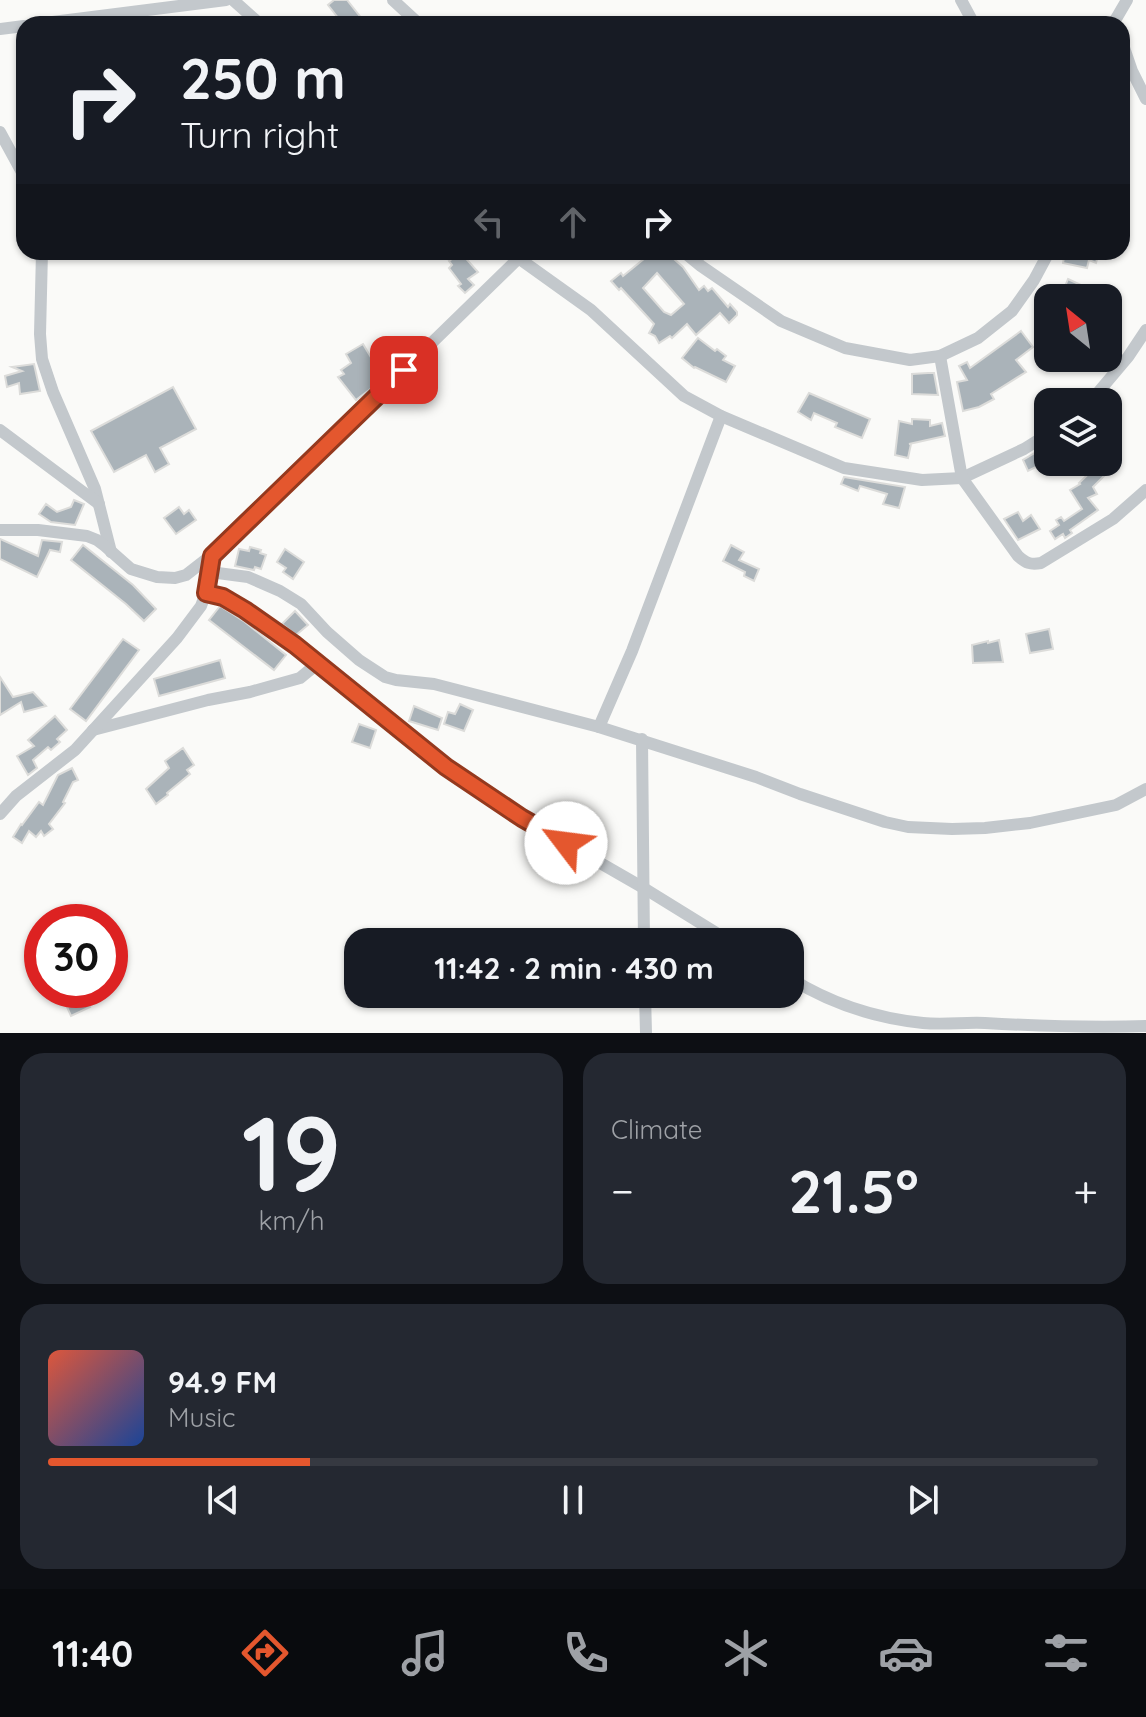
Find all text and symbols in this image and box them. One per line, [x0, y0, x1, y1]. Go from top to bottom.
text: 250 m [180, 43, 346, 113]
icon: right [48, 48, 152, 152]
text: Turn right [180, 112, 339, 157]
icon: left [467, 200, 511, 244]
icon: ahead [551, 200, 595, 244]
icon: right [635, 200, 679, 244]
north arrow [1034, 284, 1122, 372]
map controls [1034, 284, 1122, 476]
pin [370, 336, 438, 404]
icon: arrive [382, 348, 426, 392]
button: layers [1034, 388, 1122, 476]
position arrow [524, 801, 608, 885]
speed limit sign: 30 [24, 904, 128, 1008]
text: 11:42 · 2 min · 430 m [434, 949, 714, 987]
text: 19 [242, 1087, 341, 1217]
text: Climate [611, 1113, 702, 1146]
text: 21.5° [788, 1153, 919, 1228]
text: − [611, 1163, 634, 1218]
text: + [1073, 1163, 1098, 1218]
text: km/h [259, 1204, 324, 1237]
text: 94.9 FM [168, 1363, 277, 1401]
text: Music [168, 1401, 236, 1434]
icon: previous [201, 1478, 245, 1522]
icon: pause [551, 1478, 595, 1522]
icon: next [901, 1478, 945, 1522]
icon: directions [237, 1625, 293, 1681]
icon: music [397, 1625, 453, 1681]
icon: phone [558, 1625, 614, 1681]
icon: climate [718, 1625, 774, 1681]
icon: car [878, 1625, 934, 1681]
icon: filters [1038, 1625, 1094, 1681]
text: 11:40 [52, 1631, 133, 1676]

